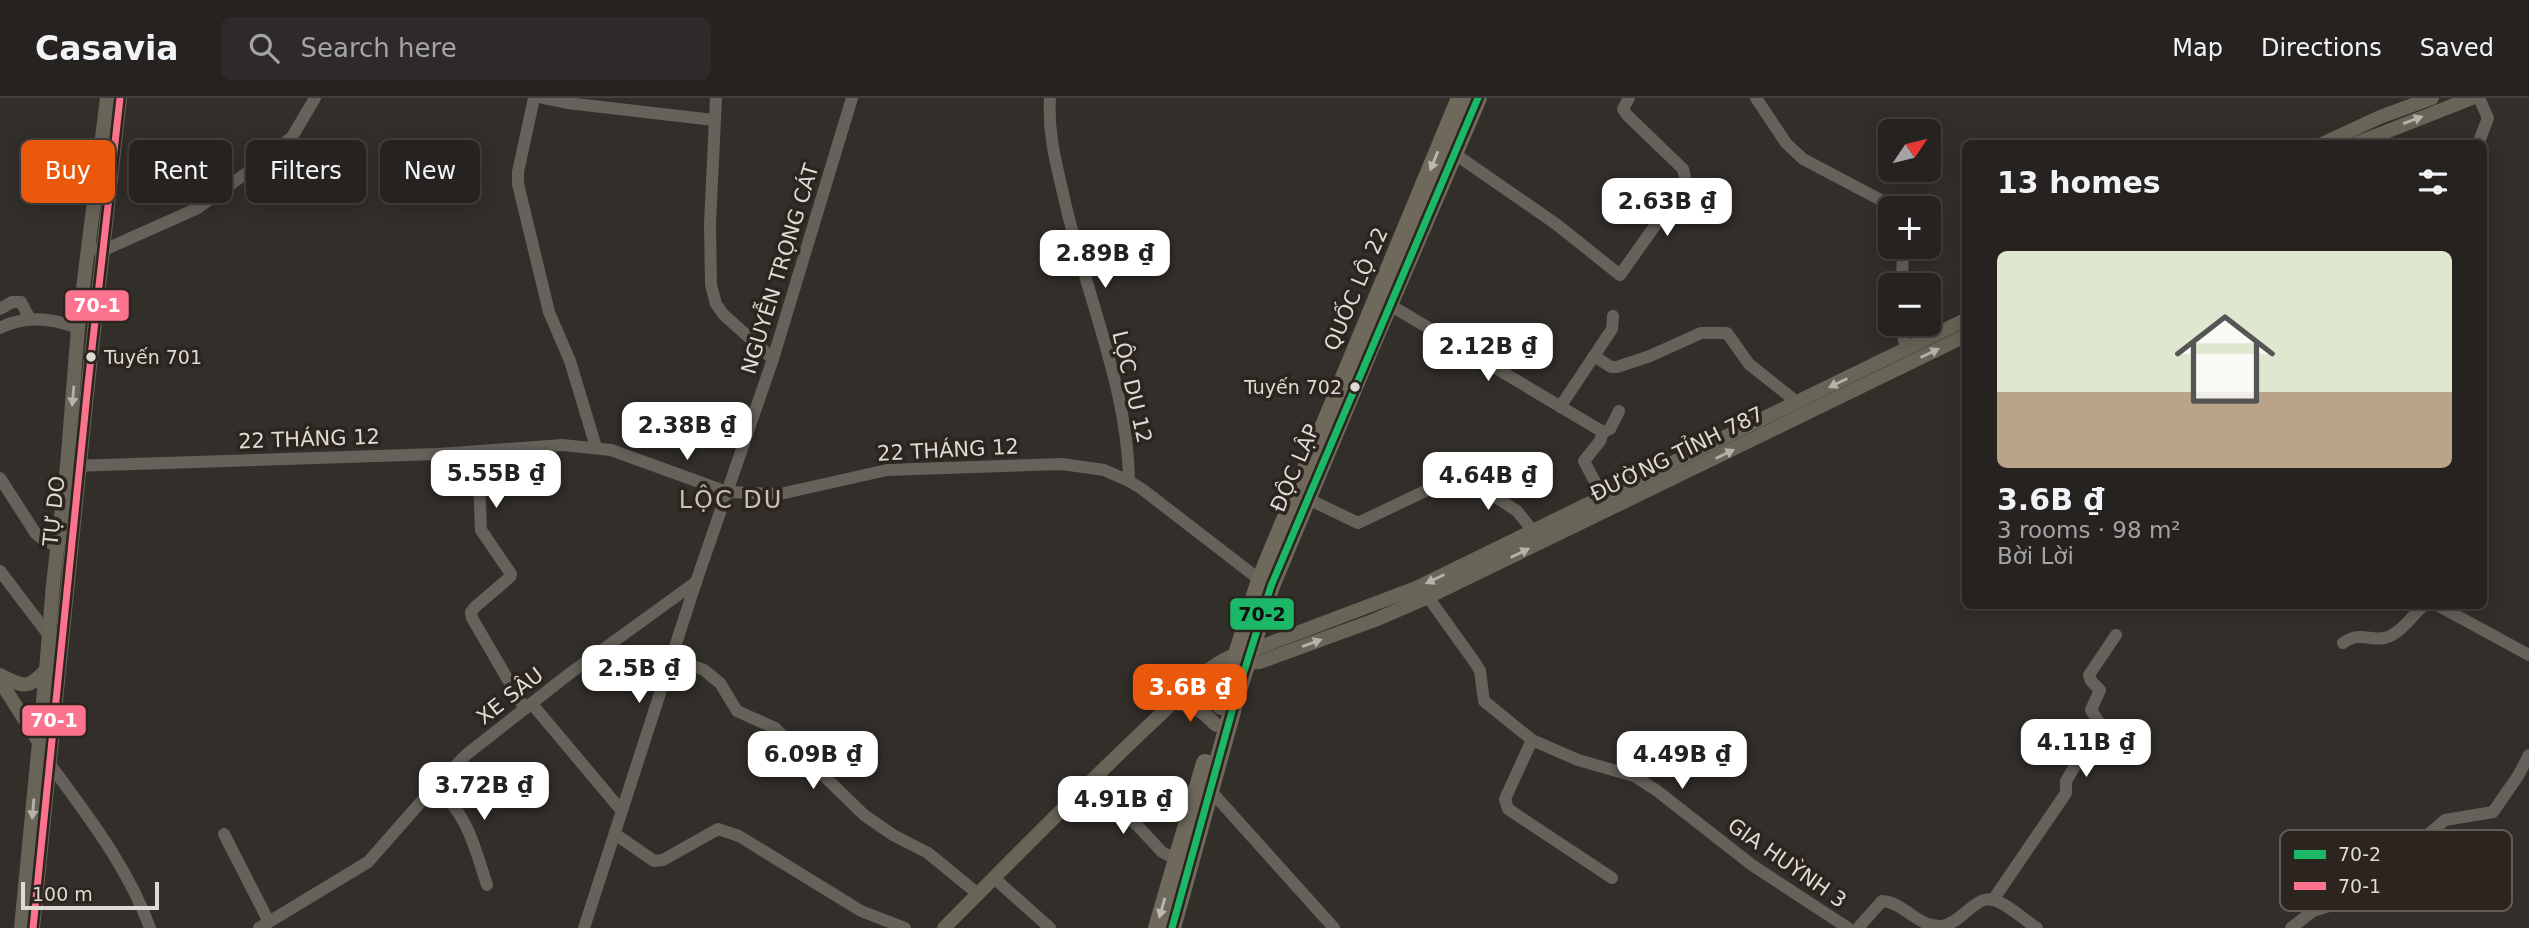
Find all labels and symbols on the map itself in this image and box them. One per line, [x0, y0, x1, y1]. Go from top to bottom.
one-way arrow [2402, 114, 2423, 125]
north arrow [1878, 119, 1941, 182]
one-way arrow [1428, 151, 1439, 172]
street label: NGUYỄN TRỌNG CÁT [732, 159, 823, 377]
pin: 2.63B ₫ [1602, 178, 1732, 238]
street label: QUỐC LỘ 22 [1316, 222, 1393, 354]
pin: 2.89B ₫ [1040, 230, 1170, 290]
line badge: 70-1 [64, 289, 130, 322]
text: 70-1 [73, 294, 121, 316]
pin: 2.12B ₫ [1423, 324, 1553, 383]
street label: LỘC DU 12 [1107, 328, 1158, 445]
place label: Tuyến 701 [103, 346, 202, 368]
one-way arrow [1920, 348, 1940, 359]
marker: Tuyến 701 [84, 350, 98, 364]
place label: Tuyến 702 [1243, 376, 1342, 398]
one-way arrow [1828, 378, 1848, 389]
marker: Tuyến 702 [1348, 380, 1362, 394]
one-way arrow [67, 385, 78, 407]
street label: ĐƯỜNG TỈNH 787 [1586, 400, 1767, 506]
pin: 2.38B ₫ [622, 402, 752, 462]
street label: ĐỘC LẬP [1265, 420, 1324, 515]
street label: 22 THÁNG 12 [238, 424, 380, 453]
street label: 22 THÁNG 12 [877, 433, 1019, 466]
one-way arrow [1715, 448, 1735, 459]
pin: 5.55B ₫ [431, 450, 561, 510]
pin: 4.64B ₫ [1423, 452, 1553, 512]
street label: TỰ DO [38, 475, 70, 548]
district label: LỘC DU [679, 484, 783, 514]
one-way arrow [1510, 547, 1531, 558]
one-way arrow [1425, 573, 1445, 584]
line badge: 70-2 [1229, 597, 1295, 631]
text: 70-2 [1238, 603, 1286, 625]
one-way arrow [1301, 637, 1322, 648]
pin: 2.5B ₫ [582, 646, 696, 705]
street label: XE SÂU [471, 662, 548, 729]
pin: 3.6B ₫ [1133, 664, 1247, 724]
line badge: 70-1 [21, 704, 87, 737]
text: 70-1 [30, 709, 78, 731]
pin: 4.11B ₫ [2021, 720, 2151, 779]
pin: 6.09B ₫ [748, 732, 878, 791]
pin: 4.49B ₫ [1617, 732, 1747, 791]
pin: 3.72B ₫ [419, 762, 549, 822]
pin: 4.91B ₫ [1058, 776, 1188, 836]
one-way arrow [27, 798, 38, 820]
street label: GIA HUỲNH 3 [1723, 812, 1851, 913]
legend [2280, 830, 2512, 911]
text: 70-2 [2338, 843, 2381, 865]
text: 70-1 [2338, 875, 2381, 897]
scale bar [21, 879, 159, 911]
one-way arrow [1157, 898, 1167, 919]

